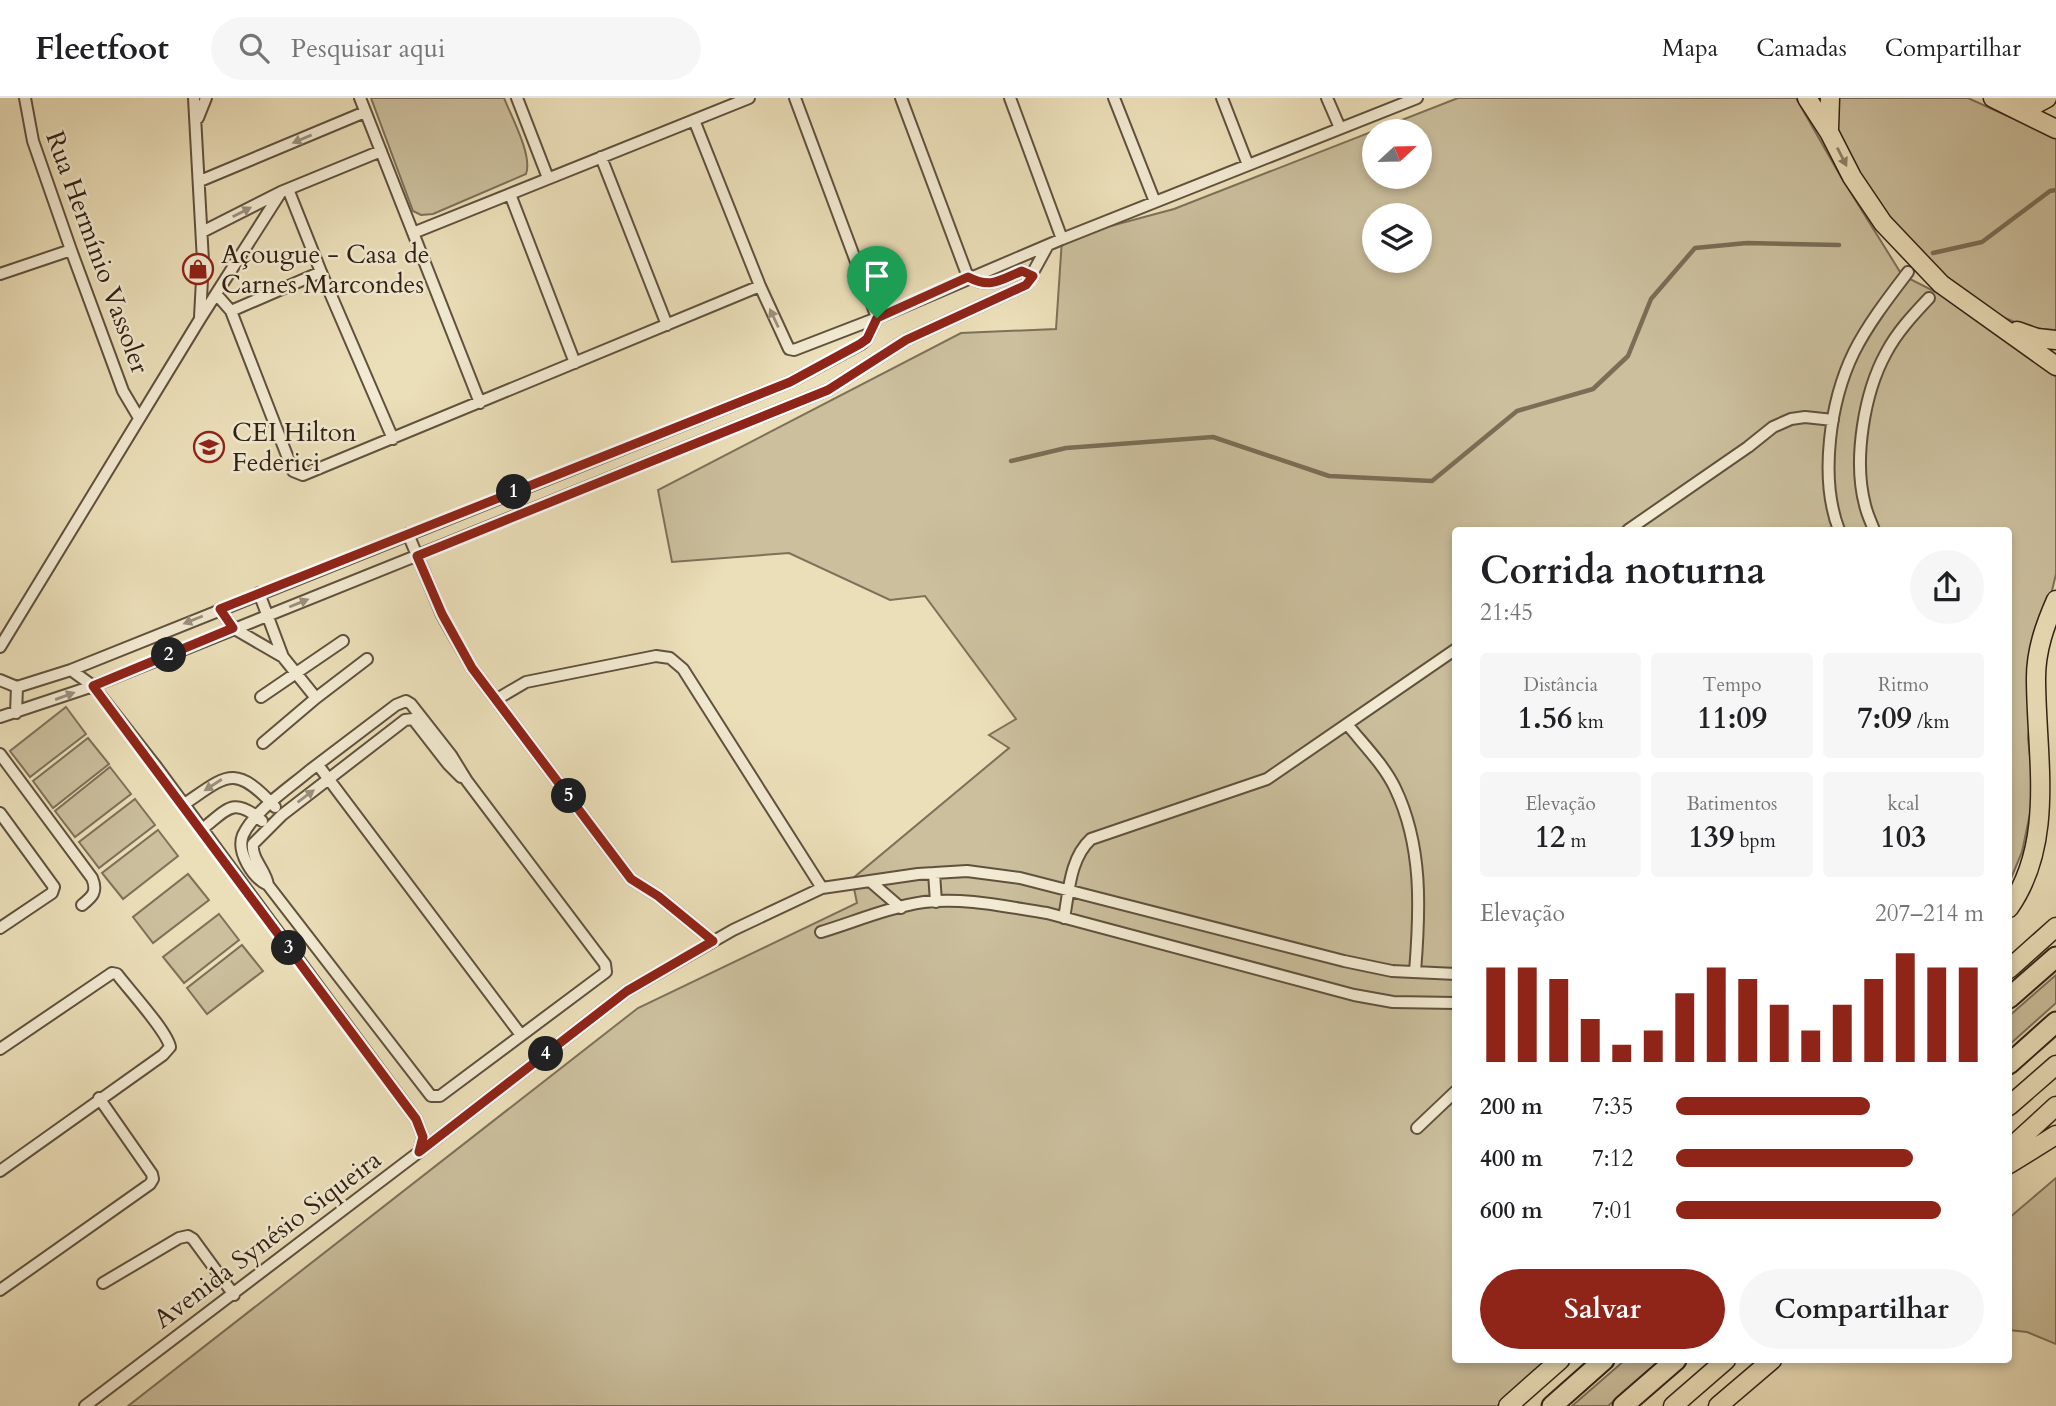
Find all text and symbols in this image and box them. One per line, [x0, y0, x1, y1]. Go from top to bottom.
search box [211, 17, 701, 80]
text: Fleetfoot [35, 26, 169, 71]
icon: search [235, 29, 273, 67]
text: Pesquisar aqui [291, 31, 445, 66]
text: Mapa [1662, 32, 1718, 65]
text: Camadas [1756, 32, 1847, 65]
text: Compartilhar [1885, 32, 2021, 65]
north arrow [1362, 119, 1432, 189]
map controls [1362, 119, 1432, 273]
street label: Rua Hermínio Vassoler [37, 126, 158, 379]
one-way arrow [291, 133, 312, 144]
one-way arrow [1836, 147, 1847, 167]
button: layers [1362, 203, 1432, 273]
one-way arrow [232, 206, 252, 218]
place label: Açougue - Casa de Carnes Marcondes [221, 237, 430, 302]
pin [847, 246, 907, 318]
shop icon: Açougue - Casa de Carnes Marcondes [181, 252, 215, 286]
icon: arrive [858, 257, 896, 295]
one-way arrow [768, 308, 780, 328]
place label: CEI Hilton Federici [232, 415, 357, 480]
school or university icon: CEI Hilton Federici [192, 430, 226, 464]
pin: 1 [496, 474, 532, 510]
text: 1 [509, 478, 518, 504]
text: Corrida noturna [1480, 545, 1766, 597]
button: share [1910, 550, 1984, 624]
one-way arrow [289, 597, 309, 609]
text: 21:45 [1480, 597, 1533, 628]
one-way arrow [182, 615, 203, 626]
pin: 2 [152, 638, 186, 672]
text: 2 [164, 641, 173, 667]
text: Distância [1523, 672, 1598, 698]
text: Tempo [1702, 672, 1762, 698]
text: Ritmo [1878, 672, 1929, 698]
one-way arrow [54, 690, 75, 701]
text: 1.56 [1518, 698, 1572, 739]
text: 11:09 [1697, 698, 1767, 739]
text: 7:09 [1857, 698, 1912, 739]
text: km [1572, 709, 1604, 735]
text: /km [1912, 709, 1949, 735]
one-way arrow [203, 778, 222, 791]
pin: 5 [552, 778, 586, 814]
text: 5 [564, 782, 573, 808]
one-way arrow [297, 788, 315, 803]
text: Elevação [1526, 791, 1596, 817]
text: Batimentos [1687, 791, 1777, 817]
text: kcal [1887, 791, 1919, 817]
text: 12 [1535, 817, 1565, 858]
text: 139 [1688, 817, 1734, 858]
text: 103 [1880, 817, 1926, 858]
text: m [1565, 828, 1587, 854]
text: bpm [1734, 828, 1776, 854]
text: Elevação [1480, 898, 1565, 929]
text: 207–214 m [1875, 898, 1984, 929]
pin: 3 [272, 930, 306, 966]
text: 3 [284, 934, 293, 960]
pin: 4 [528, 1037, 564, 1072]
text: 4 [541, 1040, 550, 1066]
text: 200 m [1480, 1091, 1543, 1122]
text: 7:35 [1592, 1091, 1633, 1122]
street label: Avenida Synésio Siqueira [146, 1142, 388, 1337]
text: 400 m [1480, 1143, 1543, 1174]
text: 7:12 [1592, 1143, 1633, 1174]
text: 600 m [1480, 1195, 1543, 1226]
text: 7:01 [1592, 1195, 1633, 1226]
button: Salvar [1480, 1269, 1725, 1349]
button: Compartilhar [1739, 1269, 1984, 1349]

